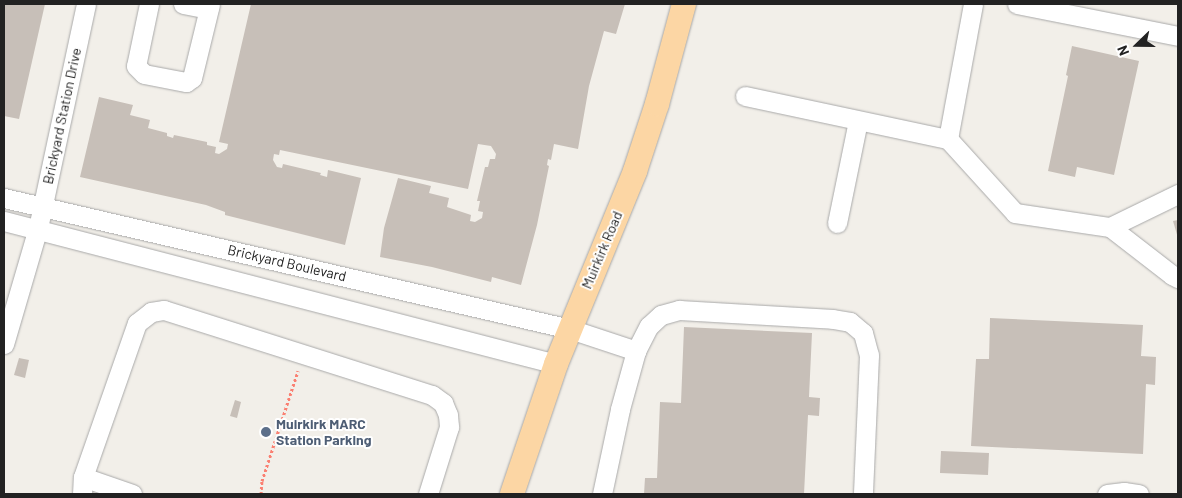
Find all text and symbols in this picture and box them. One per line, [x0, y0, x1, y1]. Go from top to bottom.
north arrow [1112, 20, 1162, 70]
text: N [1113, 43, 1132, 58]
street label: Brickyard Station Drive [39, 46, 85, 186]
street label: Muirkirk Road [578, 209, 626, 291]
street label: Brickyard Boulevard [226, 241, 348, 285]
place label: Muirkirk MARC Station Parking [276, 416, 372, 448]
marker: Muirkirk MARC Station Parking [260, 426, 272, 438]

